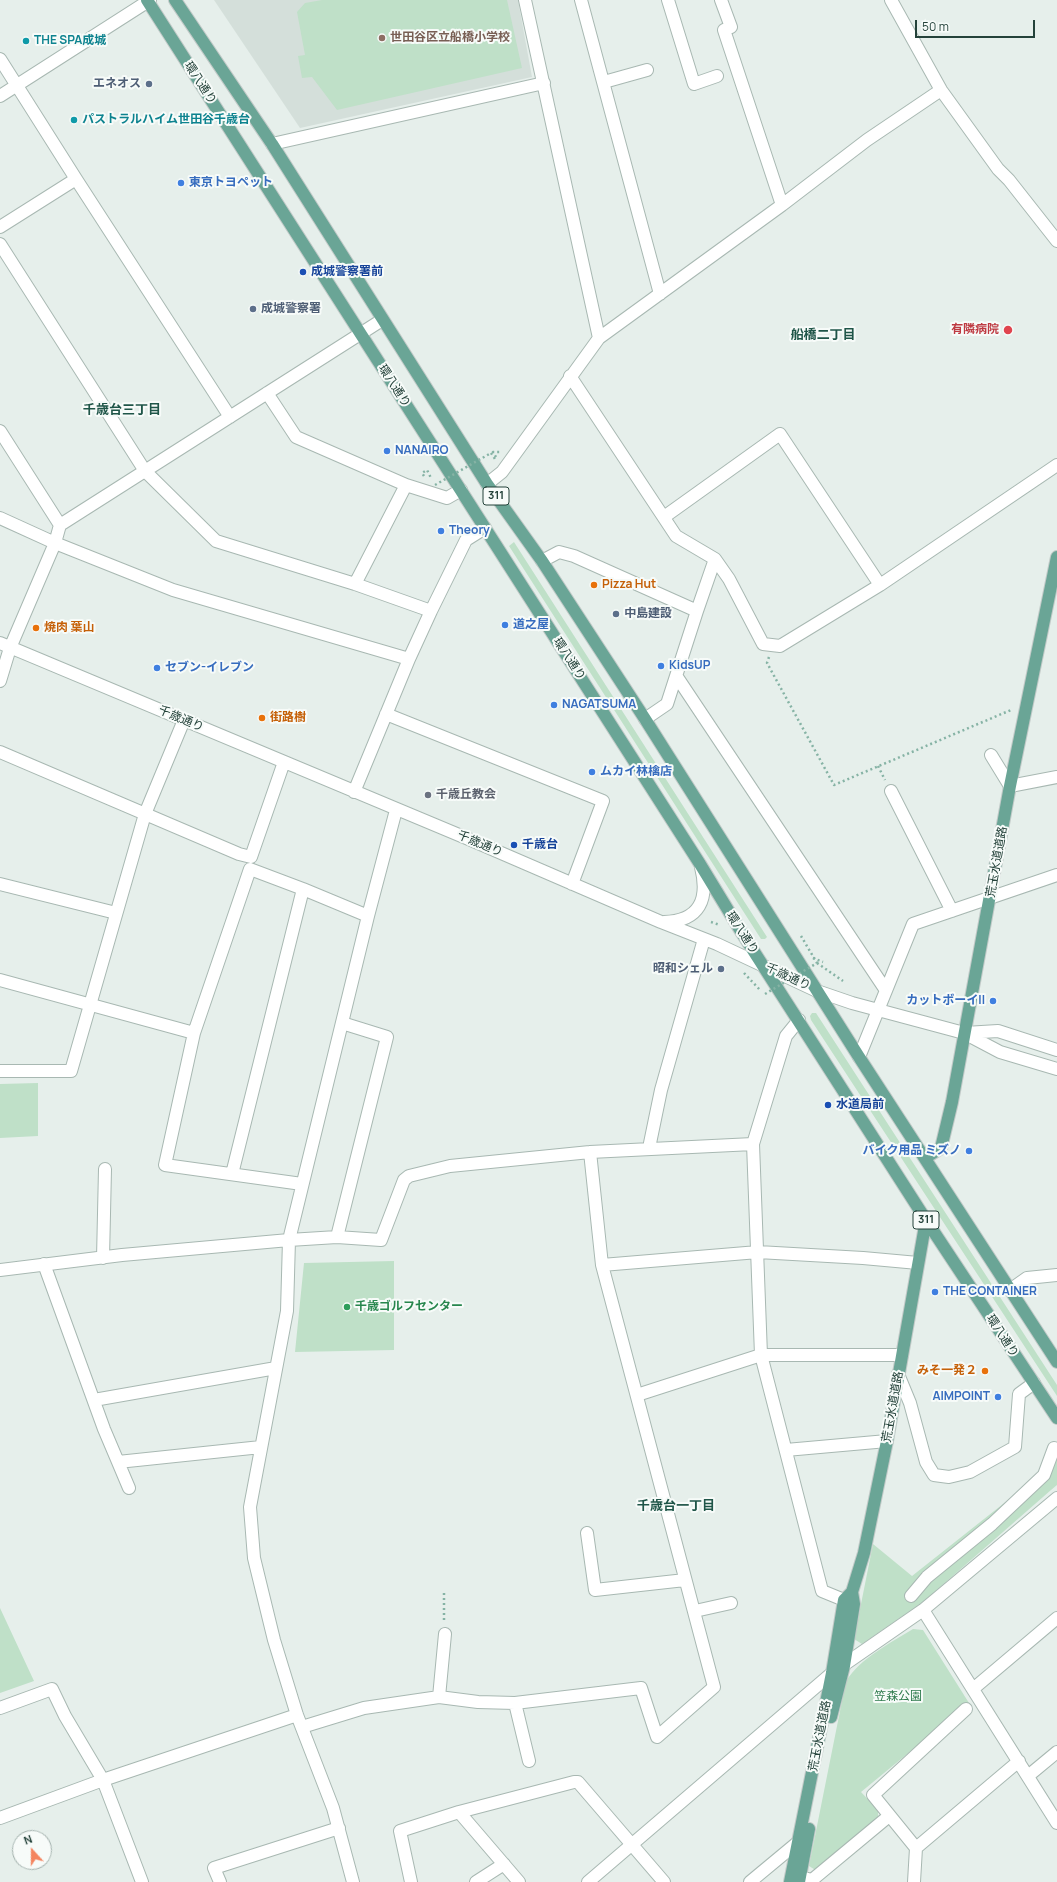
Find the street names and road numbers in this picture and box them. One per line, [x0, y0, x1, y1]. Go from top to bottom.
street label: 環八通り [181, 59, 219, 107]
street label: 環八通り [375, 362, 413, 410]
road number: 311 [483, 487, 509, 505]
street label: 環八通り [550, 635, 588, 683]
street label: 千歳通り [156, 703, 206, 735]
street label: 荒玉水道道路 [984, 825, 1010, 899]
street label: 千歳通り [455, 828, 505, 860]
street label: 環八通り [723, 909, 761, 957]
street label: 千歳通り [763, 960, 813, 994]
road number: 311 [913, 1211, 939, 1229]
street label: 環八通り [983, 1312, 1021, 1360]
street label: 荒玉水道道路 [880, 1370, 906, 1444]
street label: 荒玉水道道路 [806, 1699, 834, 1773]

